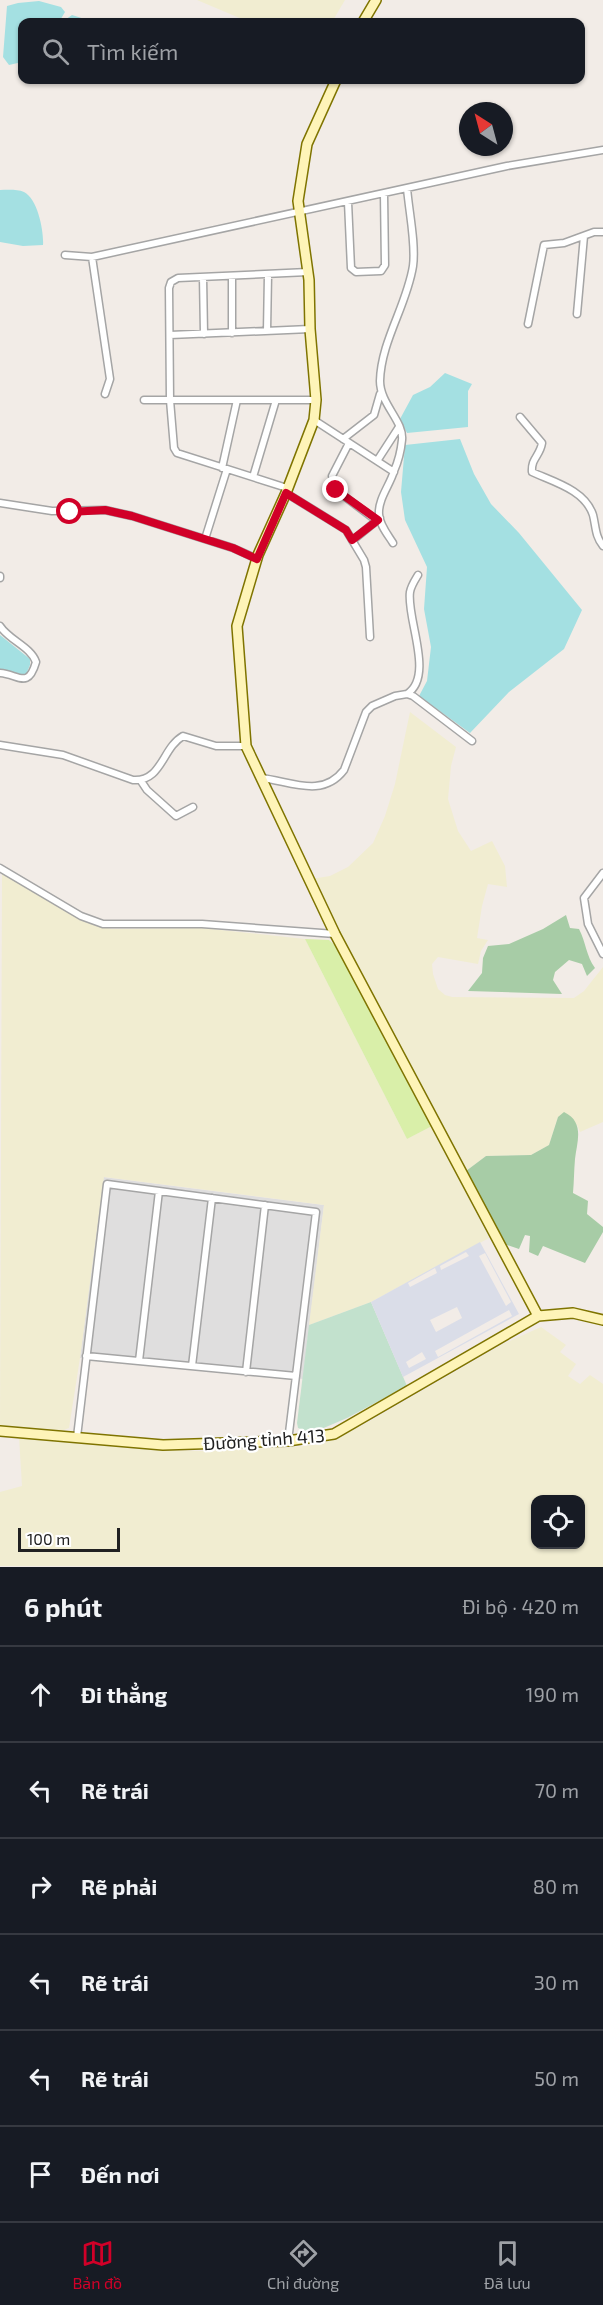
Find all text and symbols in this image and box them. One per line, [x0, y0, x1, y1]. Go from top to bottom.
search box [18, 18, 585, 84]
icon: search [39, 35, 72, 68]
text: Tìm kiếm [87, 38, 178, 64]
north arrow [459, 102, 513, 156]
route end [322, 476, 348, 502]
route start [56, 498, 82, 524]
street label: Đường tỉnh 413 [202, 1424, 326, 1454]
map controls [531, 1495, 585, 1549]
button: locate [531, 1495, 585, 1549]
scale bar [18, 1525, 120, 1552]
text: 100 m [27, 1529, 70, 1548]
text: 6 phút [24, 1591, 102, 1622]
text: Đi bộ · 420 m [462, 1594, 579, 1618]
icon: ahead [24, 1678, 57, 1711]
text: Đi thẳng [81, 1681, 167, 1707]
text: 190 m [526, 1682, 579, 1706]
icon: left [24, 1774, 57, 1807]
text: Rẽ trái [81, 1777, 149, 1803]
text: 70 m [535, 1778, 579, 1802]
icon: right [24, 1870, 57, 1903]
text: Rẽ phải [81, 1873, 157, 1899]
text: 80 m [533, 1874, 579, 1898]
icon: left [24, 1966, 57, 1999]
text: Rẽ trái [81, 1969, 149, 1995]
text: 30 m [534, 1970, 579, 1994]
icon: left [24, 2062, 57, 2095]
text: Rẽ trái [81, 2065, 149, 2091]
text: 50 m [534, 2066, 579, 2090]
icon: arrive [24, 2158, 57, 2191]
text: Đến nơi [81, 2161, 159, 2187]
tab: Bản đồ [72, 2237, 122, 2292]
tab: Chỉ đường [267, 2237, 339, 2292]
tab: Đã lưu [484, 2237, 531, 2292]

